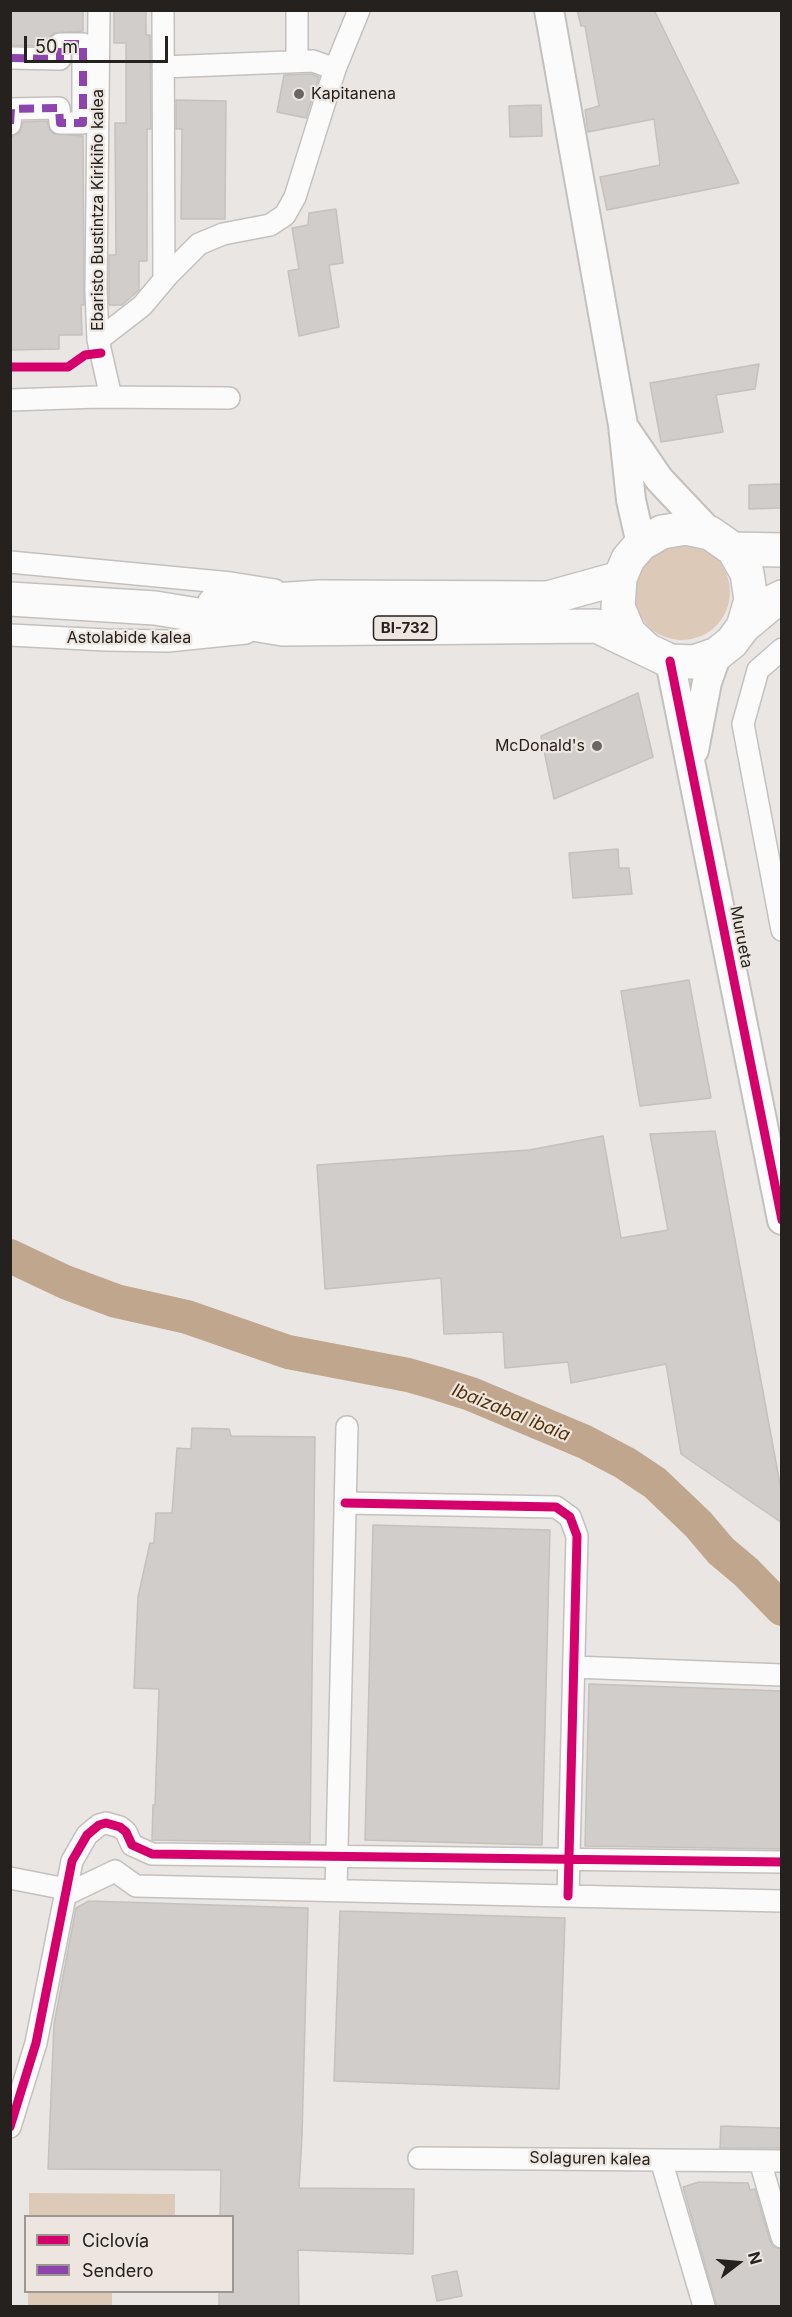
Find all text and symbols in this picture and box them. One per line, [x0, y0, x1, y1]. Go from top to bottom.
scale bar [27, 24, 171, 62]
text: 50 m [35, 36, 78, 57]
place label: Kapitanena [311, 84, 396, 104]
marker: Kapitanena [292, 87, 306, 101]
street label: Ebaristo Bustintza Kirikiño kalea [88, 89, 108, 331]
road number: BI-732 [374, 616, 436, 640]
street label: Astolabide kalea [67, 628, 191, 648]
place label: McDonald's [495, 736, 585, 756]
marker: McDonald's [590, 739, 604, 753]
street label: Murueta [726, 904, 756, 970]
water label: Ibaizabal ibaia [449, 1380, 573, 1446]
street label: Solaguren kalea [529, 2148, 651, 2170]
legend [24, 2215, 234, 2293]
text: Ciclovía [82, 2230, 149, 2251]
north arrow [708, 2233, 768, 2293]
text: N [744, 2249, 767, 2267]
text: Sendero [82, 2260, 153, 2281]

